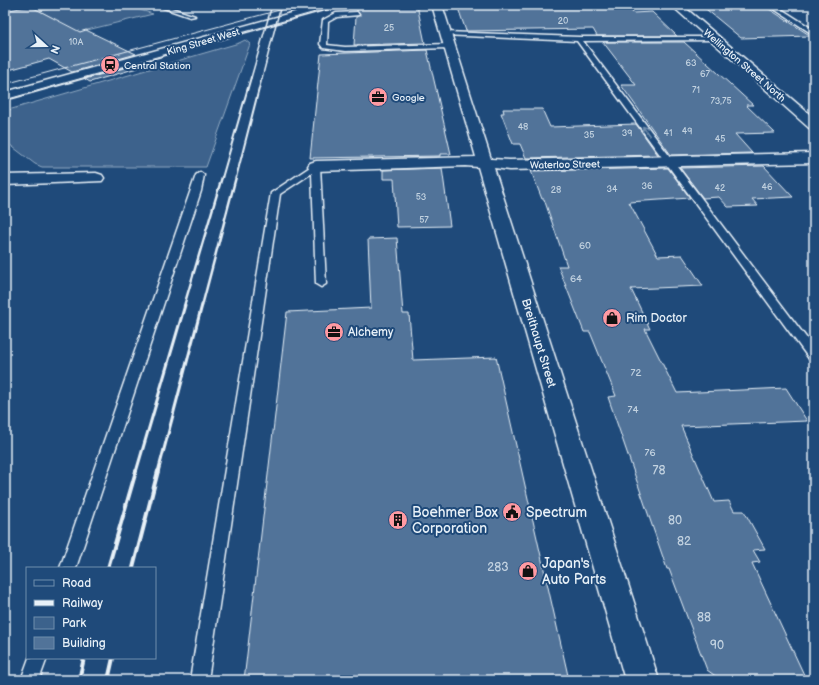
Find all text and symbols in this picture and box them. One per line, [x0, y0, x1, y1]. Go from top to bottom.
house number: 20 [558, 16, 568, 27]
house number: 25 [384, 23, 394, 34]
north arrow [26, 26, 66, 66]
street label: King Street West [166, 26, 241, 58]
street label: Wellington Street North [701, 27, 788, 105]
house number: 10A [69, 37, 84, 48]
text: N [47, 43, 62, 56]
station icon: Central Station [99, 54, 121, 76]
house number: 63 [685, 58, 697, 69]
place label: Central Station [124, 60, 191, 72]
house number: 67 [700, 69, 711, 80]
house number: 71 [692, 85, 700, 96]
office icon: Google [367, 86, 389, 108]
place label: Google [392, 92, 425, 104]
house number: 73,75 [710, 96, 732, 107]
house number: 48 [518, 122, 528, 133]
one-way arrow [642, 126, 650, 137]
house number: 49 [682, 126, 692, 137]
house number: 39 [622, 128, 632, 139]
house number: 41 [664, 128, 672, 139]
house number: 35 [584, 130, 594, 141]
house number: 45 [715, 134, 725, 145]
street label: Waterloo Street [530, 158, 600, 172]
house number: 36 [641, 181, 653, 192]
house number: 46 [762, 182, 773, 193]
house number: 42 [715, 183, 726, 194]
house number: 34 [606, 184, 618, 195]
house number: 28 [551, 185, 561, 196]
house number: 53 [416, 192, 427, 203]
house number: 57 [419, 215, 429, 226]
house number: 60 [579, 240, 591, 252]
house number: 64 [570, 273, 582, 285]
street label: Breithaupt Street [518, 297, 559, 390]
shop icon: Rim Doctor [601, 307, 623, 329]
place label: Rim Doctor [626, 311, 687, 326]
office icon: Alchemy [323, 321, 345, 343]
place label: Alchemy [348, 325, 394, 340]
house number: 72 [631, 367, 642, 379]
house number: 74 [627, 404, 639, 416]
house number: 76 [644, 447, 656, 459]
house number: 78 [653, 463, 665, 478]
public building icon: Spectrum [501, 501, 523, 523]
place label: Boehmer Box Corporation [412, 504, 498, 537]
place label: Spectrum [526, 504, 587, 521]
building icon: Boehmer Box Corporation [387, 509, 409, 531]
house number: 80 [668, 513, 682, 528]
house number: 82 [677, 534, 691, 549]
place label: Japan's Auto Parts [542, 555, 606, 588]
house number: 283 [487, 560, 509, 575]
shop icon: Japan's Auto Parts [517, 560, 539, 582]
legend [26, 567, 156, 659]
text: Road [62, 576, 91, 591]
text: Railway [62, 596, 104, 611]
house number: 88 [697, 610, 711, 625]
text: Park [62, 616, 86, 631]
text: Building [62, 636, 106, 651]
house number: 90 [710, 638, 724, 653]

